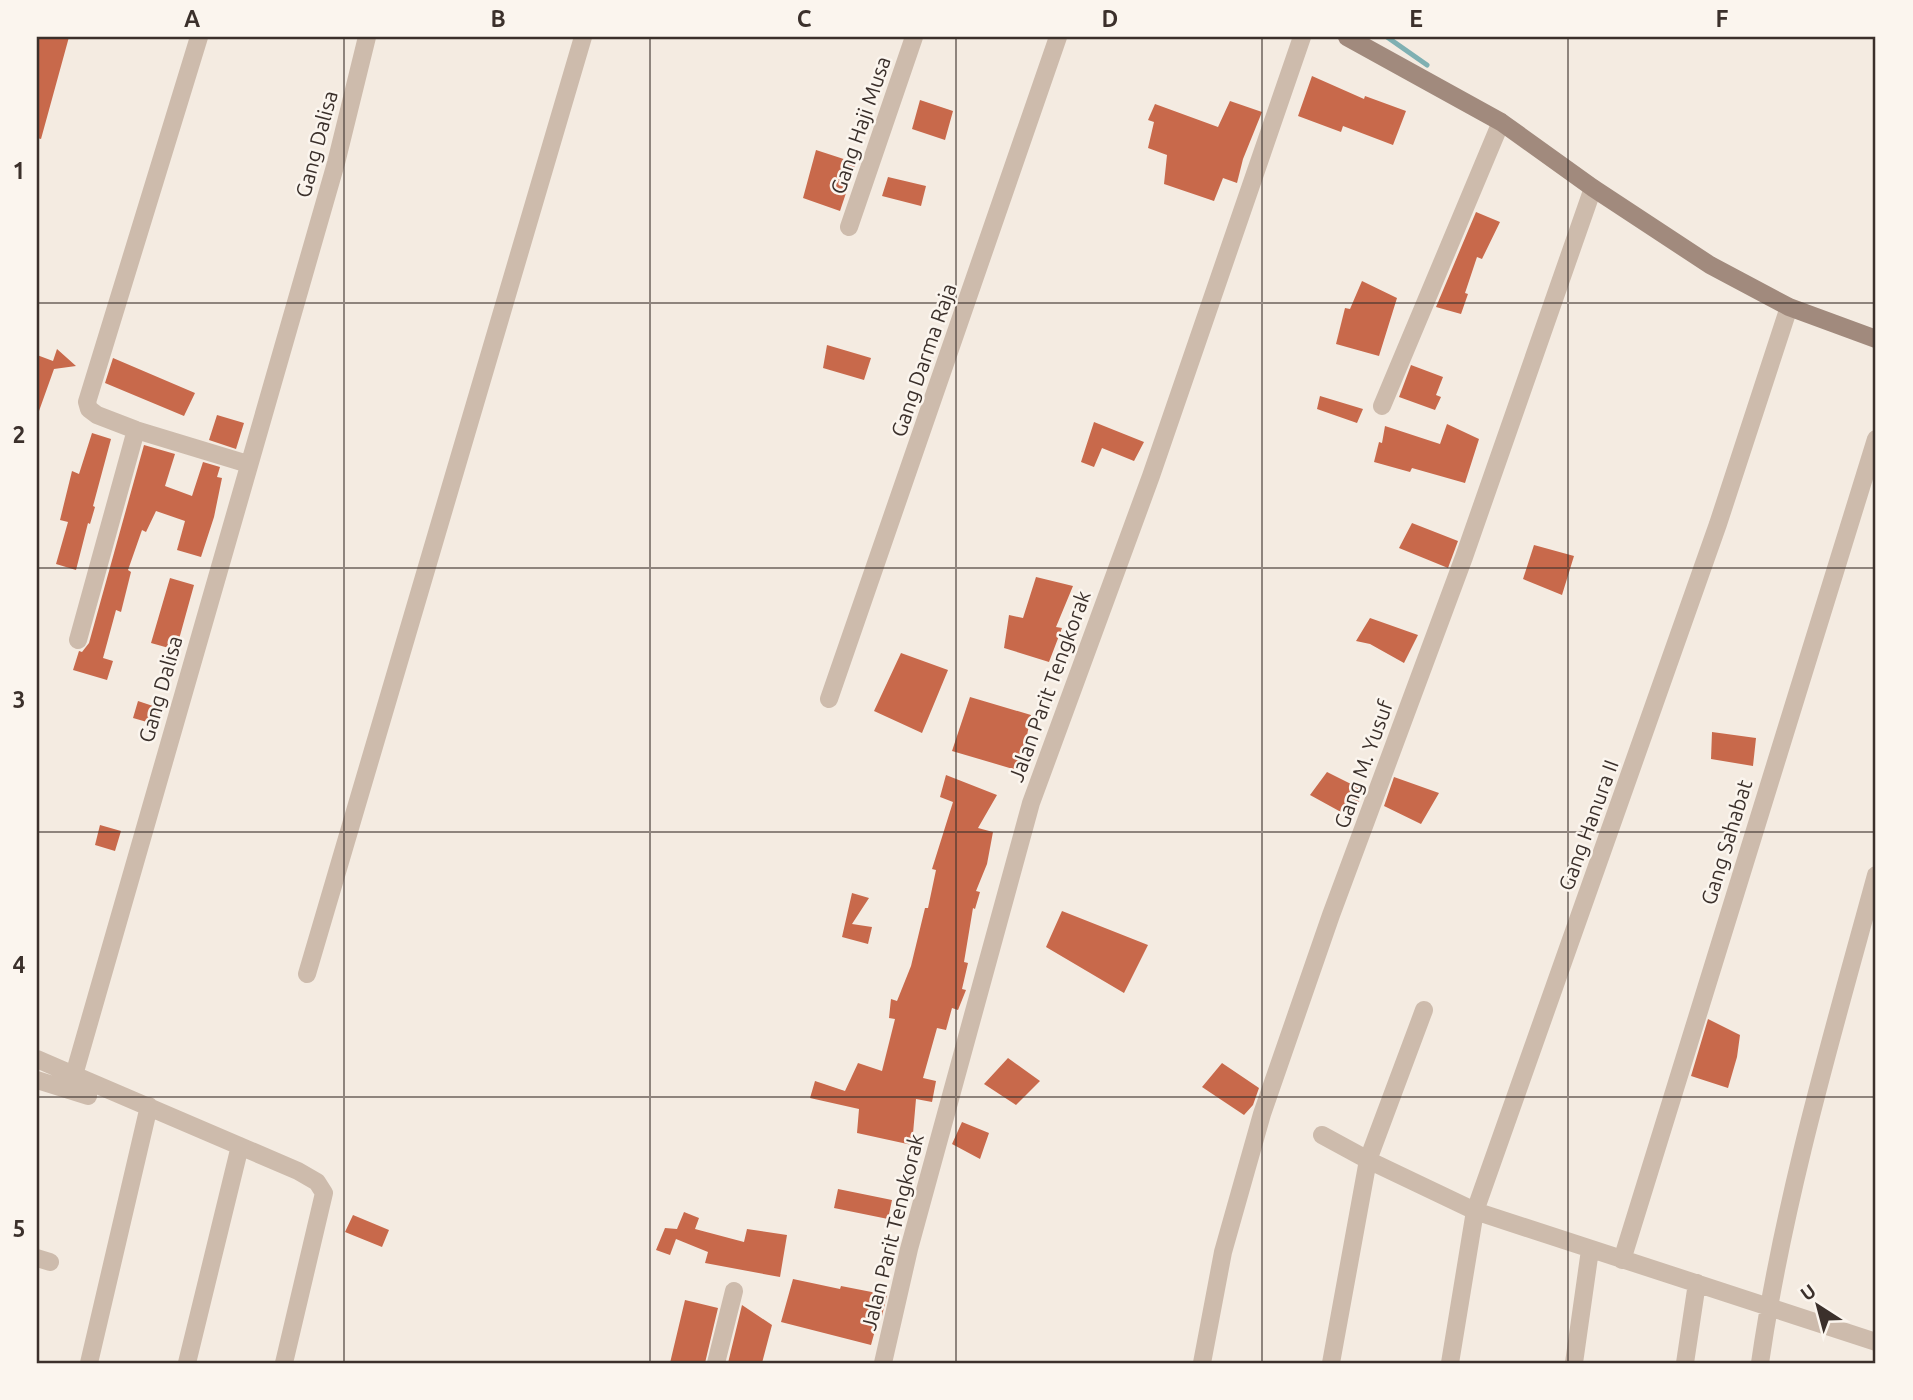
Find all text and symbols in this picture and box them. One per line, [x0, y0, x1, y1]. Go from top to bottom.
text: A [184, 6, 200, 31]
text: B [490, 6, 506, 31]
text: C [797, 6, 812, 31]
text: D [1102, 6, 1118, 31]
text: E [1409, 6, 1423, 31]
text: F [1716, 6, 1729, 31]
street label: Gang Haji Musa [825, 53, 895, 197]
street label: Gang Dalisa [290, 88, 342, 200]
text: 1 [13, 158, 25, 183]
street label: Gang Darma Raja [886, 280, 960, 440]
text: 2 [13, 422, 25, 447]
street label: Jalan Parit Tengkorak [1003, 587, 1095, 785]
street label: Gang Dalisa [133, 633, 187, 745]
text: 3 [13, 687, 25, 712]
street label: Gang M. Yusuf [1329, 696, 1398, 831]
street label: Gang Hanura II [1553, 756, 1623, 894]
street label: Gang Sahabat [1696, 777, 1756, 907]
text: 4 [13, 952, 26, 977]
street label: Jalan Parit Tengkorak [856, 1131, 928, 1333]
text: 5 [13, 1216, 25, 1241]
north arrow [1784, 1270, 1854, 1340]
text: U [1796, 1279, 1820, 1305]

